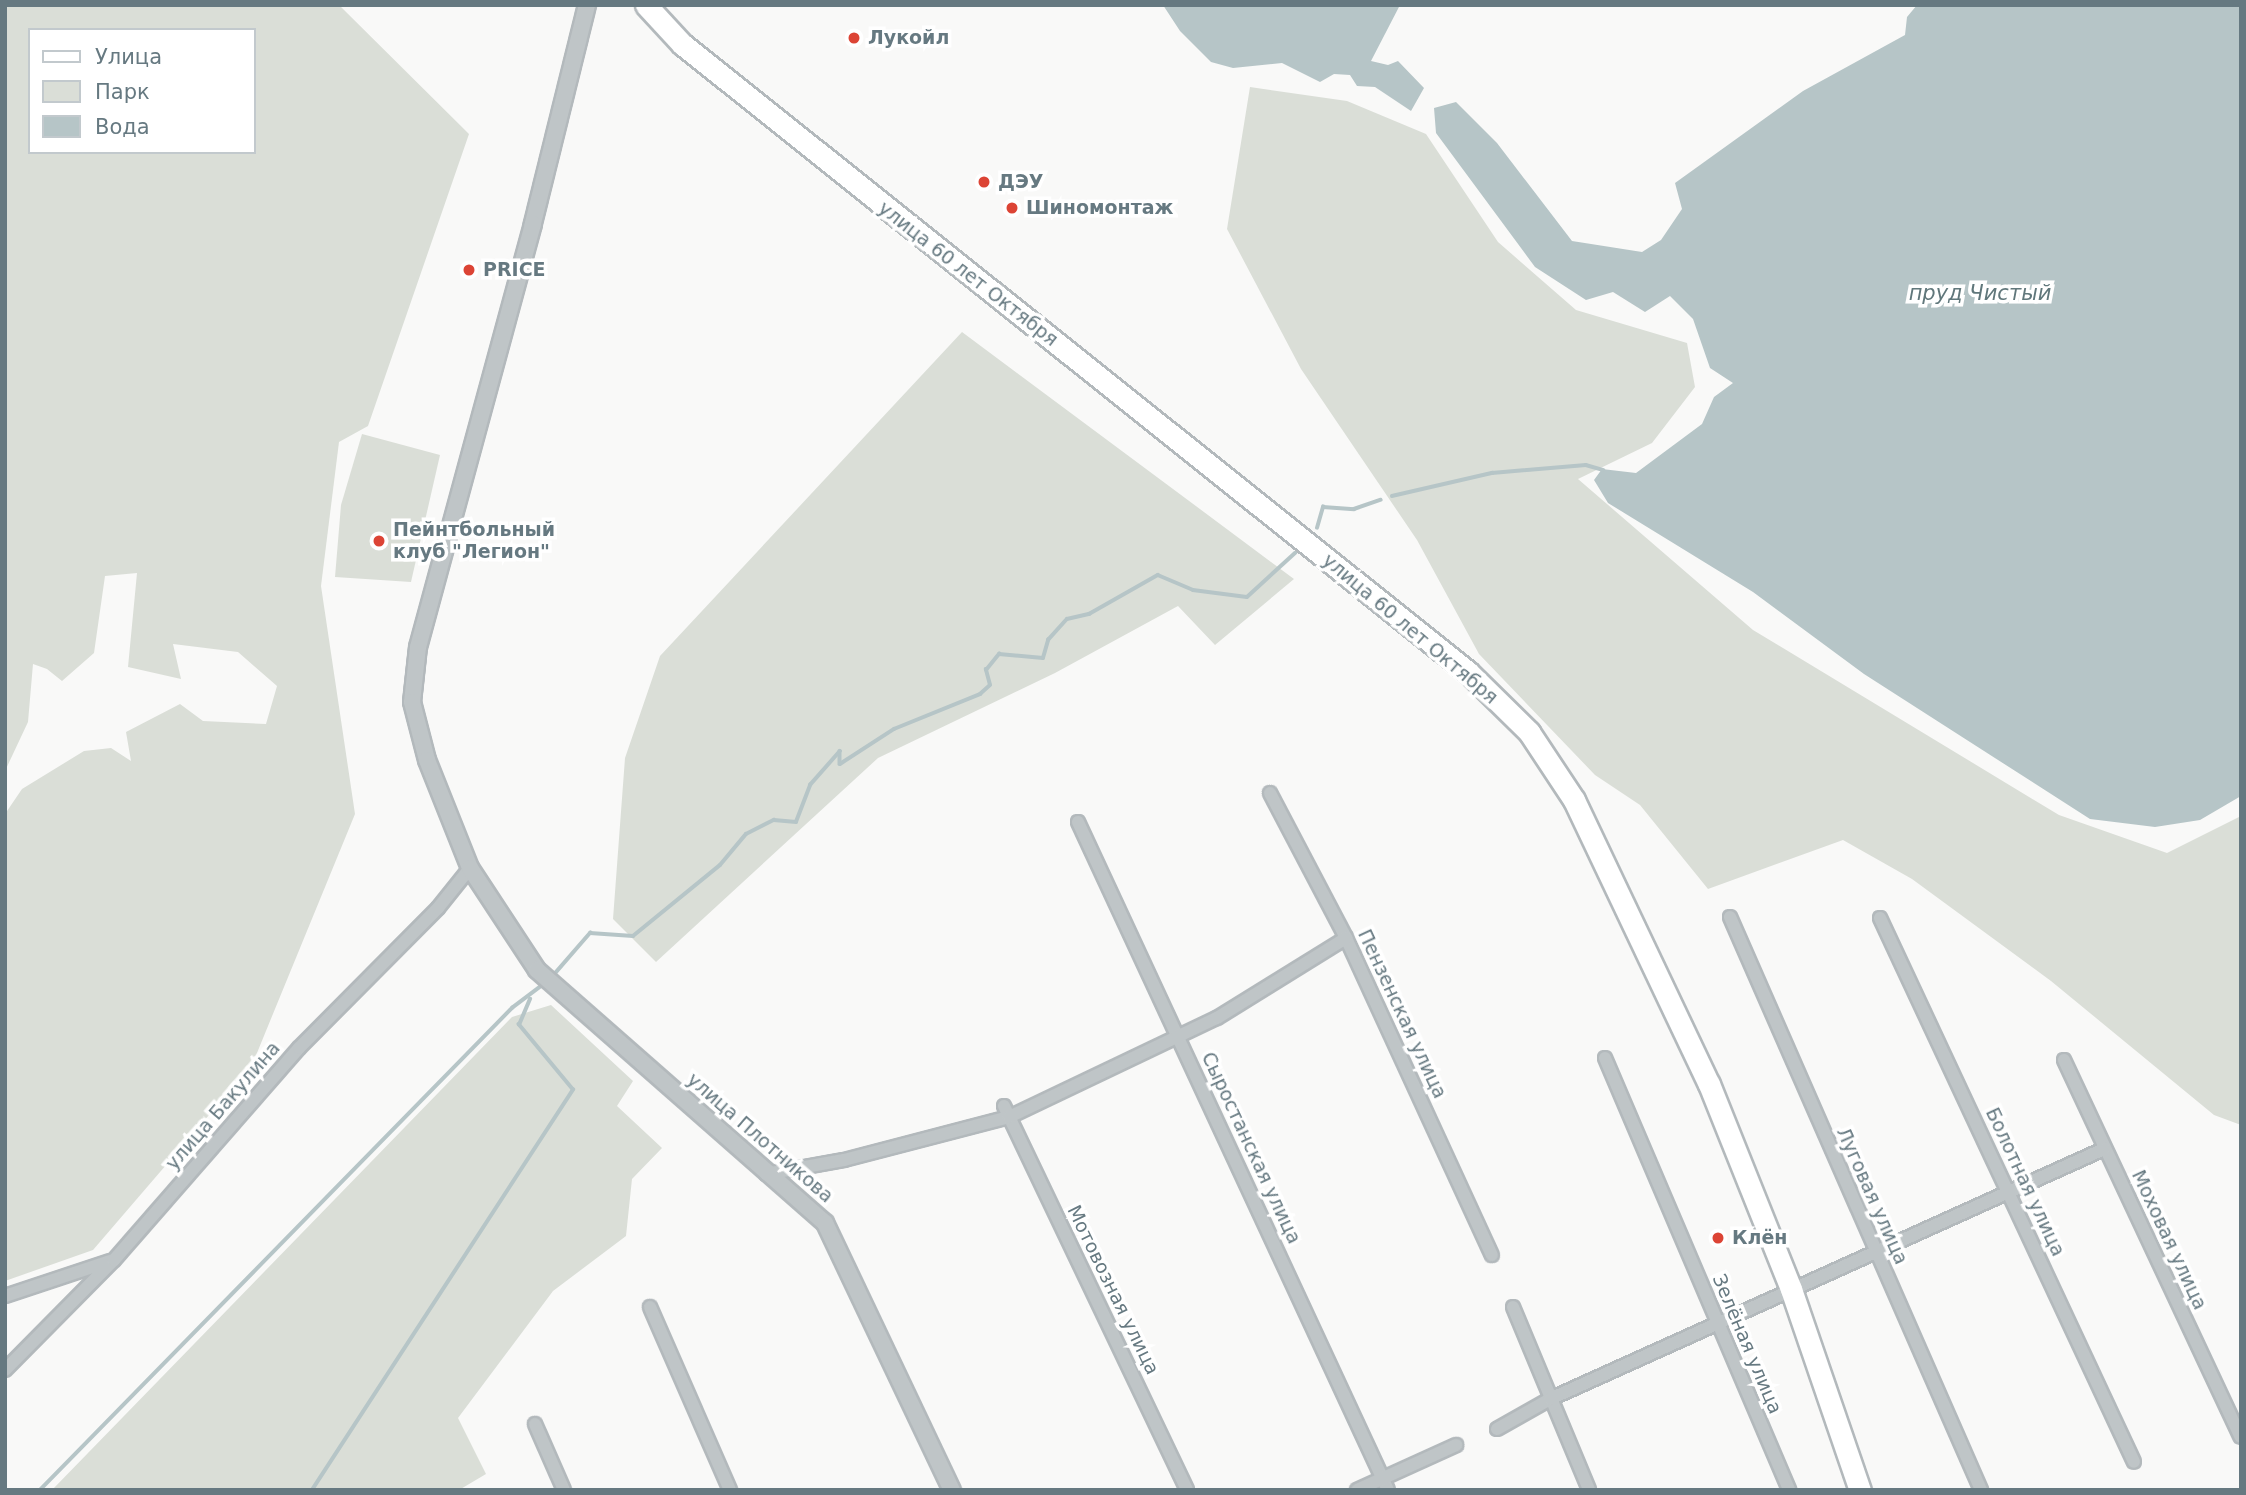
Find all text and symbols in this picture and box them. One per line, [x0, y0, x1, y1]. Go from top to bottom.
place label: Лукойл [868, 27, 949, 49]
legend [28, 28, 256, 154]
marker: Лукойл [846, 30, 862, 46]
text: Улица [95, 45, 162, 69]
text: Парк [95, 80, 150, 104]
text: Вода [95, 115, 150, 139]
place label: ДЭУ [998, 171, 1044, 193]
marker: ДЭУ [976, 174, 992, 190]
street label: улица 60 лет Октября [874, 197, 1062, 351]
place label: Шиномонтаж [1026, 197, 1173, 219]
marker: Шиномонтаж [1004, 200, 1020, 216]
place label: PRICE [483, 259, 546, 281]
marker: PRICE [461, 262, 477, 278]
water label: пруд Чистый [1909, 280, 2051, 306]
place label: Пейнтбольный клуб "Легион" [393, 519, 555, 563]
marker: Пейнтбольный клуб "Легион" [371, 533, 387, 549]
street label: улица 60 лет Октября [1318, 549, 1502, 709]
street label: Пензенская улица [1353, 926, 1451, 1102]
street label: улица Бакулина [161, 1037, 285, 1175]
street label: Сыростанская улица [1197, 1049, 1305, 1247]
street label: улица Плотникова [682, 1068, 838, 1208]
street label: Болотная улица [1981, 1104, 2069, 1260]
street label: Луговая улица [1832, 1124, 1912, 1268]
street label: Моховая улица [2127, 1167, 2211, 1313]
street label: Мотовозная улица [1062, 1202, 1164, 1378]
place label: Клён [1732, 1227, 1787, 1249]
marker: Клён [1710, 1230, 1726, 1246]
street label: Зелёная улица [1707, 1271, 1787, 1417]

